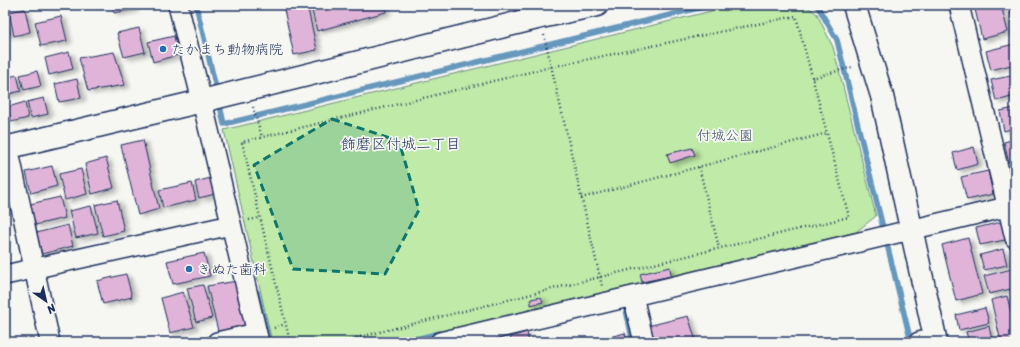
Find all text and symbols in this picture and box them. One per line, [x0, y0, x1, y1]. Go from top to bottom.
place label: たかまち動物病院 [171, 37, 283, 62]
marker: たかまち動物病院 [158, 44, 168, 54]
park label: 付城公園 [697, 123, 753, 148]
district label: 飾磨区付城二丁目 [341, 131, 461, 157]
place label: きぬた歯科 [197, 257, 267, 282]
marker: きぬた歯科 [184, 264, 194, 274]
north arrow [26, 281, 66, 321]
text: N [43, 298, 61, 319]

